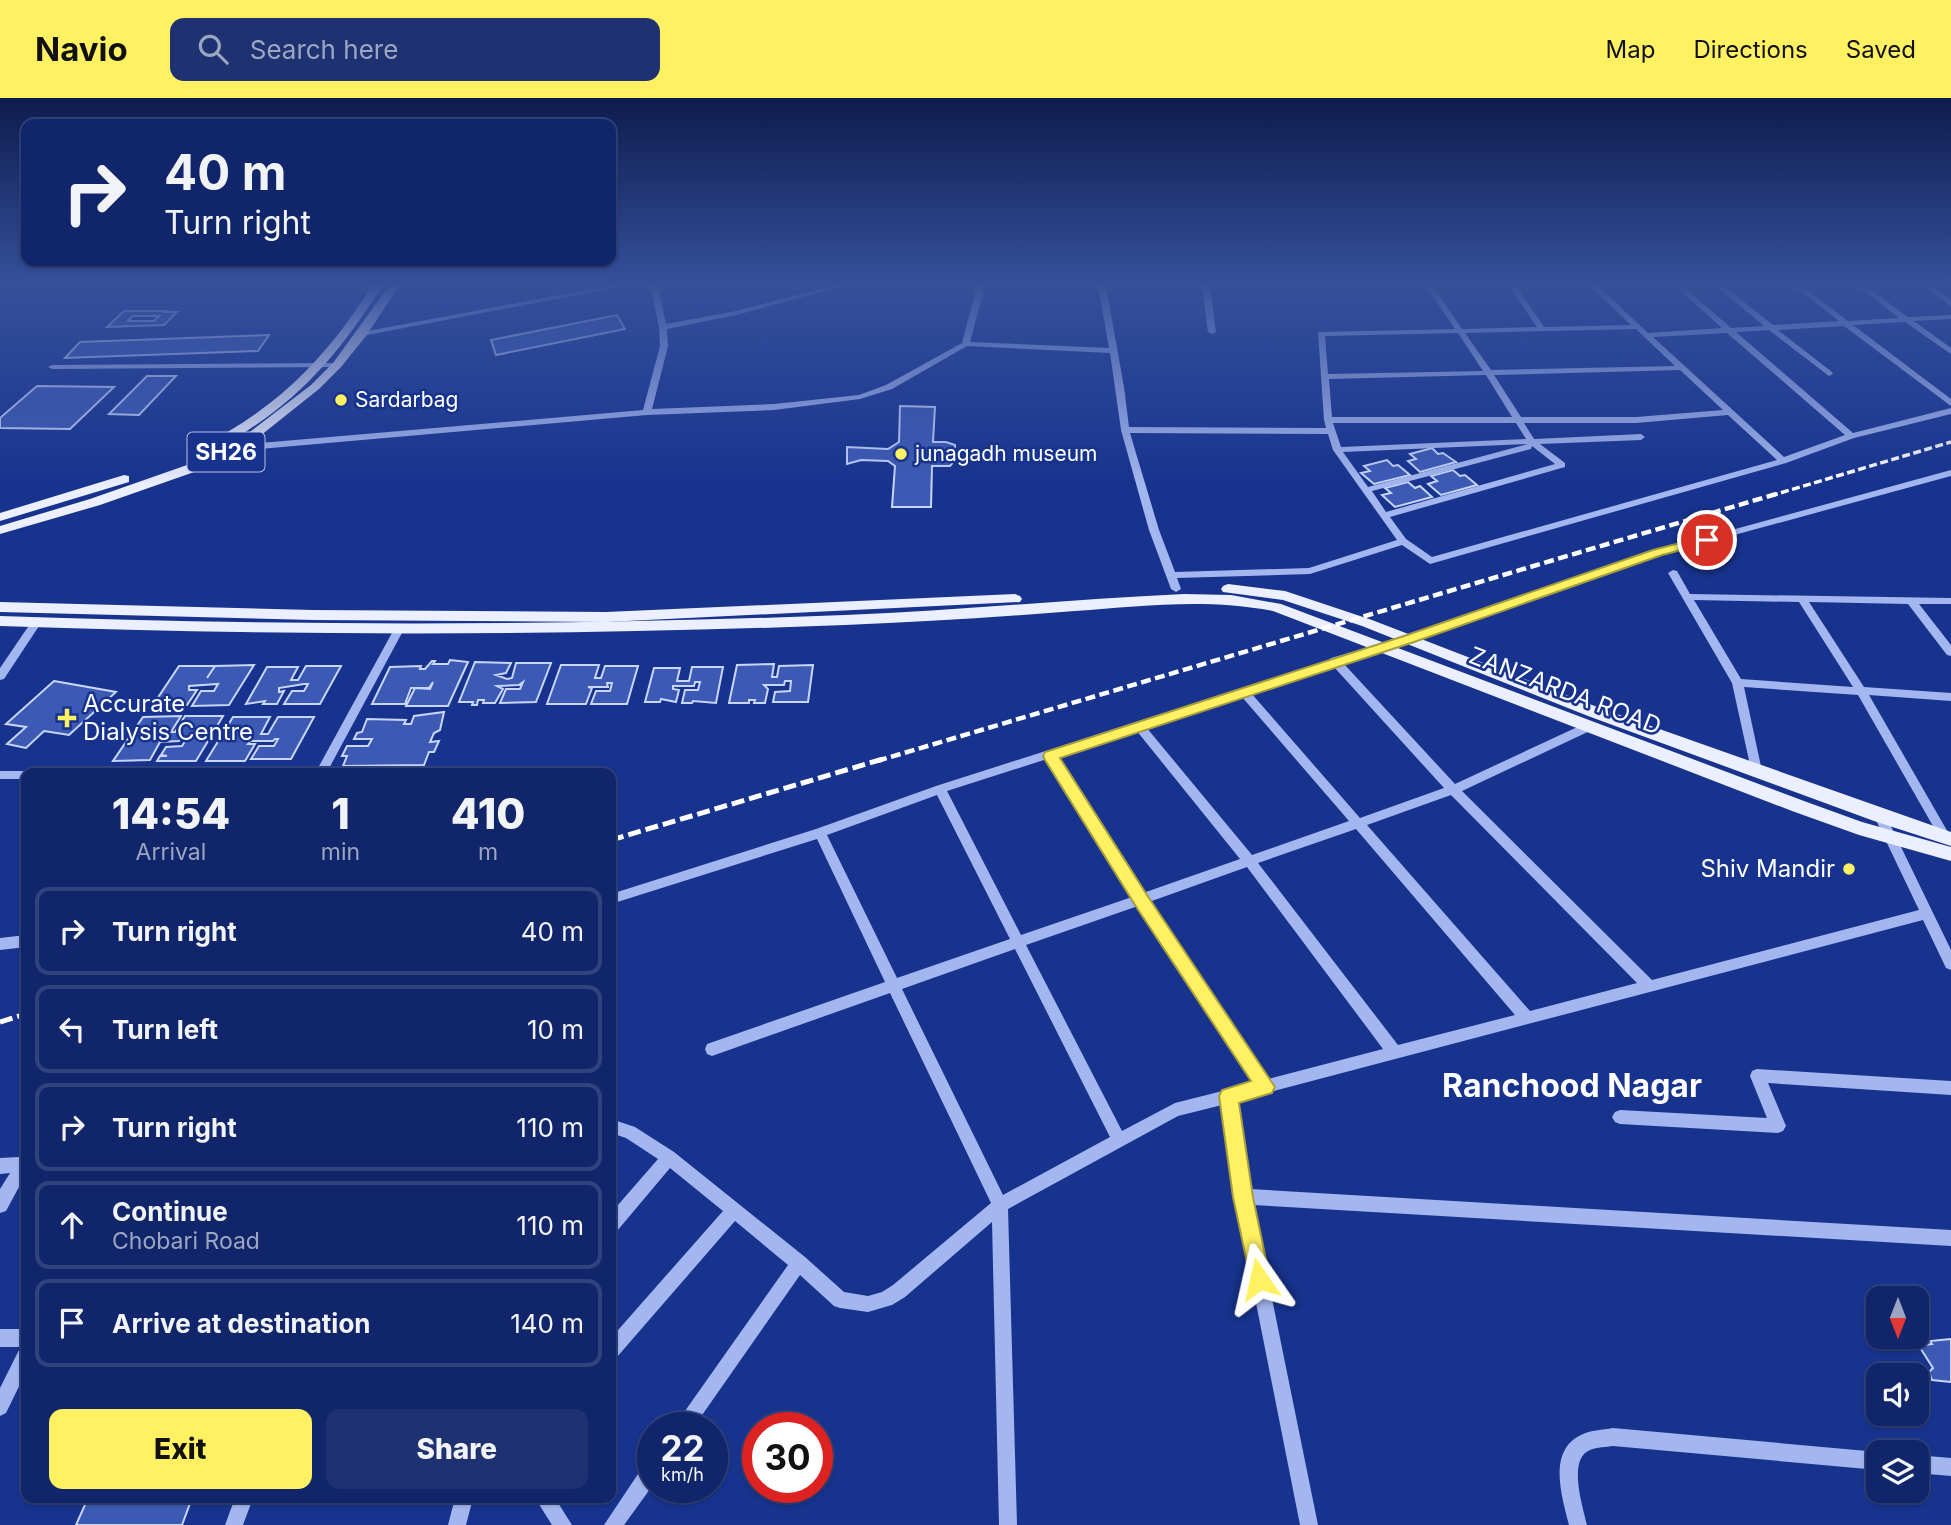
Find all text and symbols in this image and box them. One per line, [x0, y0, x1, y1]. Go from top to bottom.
search box [170, 18, 660, 81]
text: Navio [35, 29, 128, 69]
icon: search [194, 30, 232, 68]
text: Search here [250, 34, 398, 65]
text: Map [1606, 35, 1655, 64]
text: Directions [1693, 35, 1808, 64]
text: Saved [1846, 35, 1916, 64]
text: 40 m [164, 143, 287, 202]
icon: right [49, 147, 140, 238]
text: Turn right [164, 203, 311, 242]
place label: Sardarbag [355, 387, 458, 412]
marker: Sardarbag [333, 392, 349, 408]
road number: SH26 [188, 432, 264, 472]
place label: junagadh museum [914, 441, 1098, 466]
marker: junagadh museum [893, 446, 909, 462]
pin [1677, 510, 1737, 570]
icon: arrive [1688, 521, 1726, 559]
street label: ZANZARDA ROAD [1465, 641, 1665, 741]
place label: Accurate Dialysis Centre [83, 689, 253, 746]
marker: Accurate Dialysis Centre [57, 708, 77, 728]
text: 14:54 [112, 788, 230, 839]
text: 1 [331, 788, 350, 839]
text: 410 [451, 788, 525, 839]
text: Arrival [136, 838, 206, 866]
text: min [321, 838, 360, 866]
text: m [478, 838, 498, 866]
place label: Shiv Mandir [1700, 854, 1835, 883]
marker: Shiv Mandir [1841, 861, 1857, 877]
icon: right [53, 912, 91, 950]
text: Turn right [112, 916, 237, 947]
text: 40 m [521, 916, 584, 947]
icon: left [53, 1010, 91, 1048]
text: Turn left [112, 1014, 218, 1045]
text: 10 m [527, 1014, 584, 1045]
district label: Ranchood Nagar [1442, 1066, 1702, 1105]
icon: right [53, 1108, 91, 1146]
text: Turn right [112, 1112, 237, 1143]
text: 110 m [516, 1112, 584, 1143]
text: Continue [112, 1196, 228, 1227]
icon: ahead [53, 1206, 91, 1244]
text: 110 m [516, 1210, 584, 1241]
text: Chobari Road [112, 1227, 260, 1255]
position arrow [1222, 1242, 1296, 1316]
north arrow [1866, 1286, 1928, 1349]
map controls [1866, 1286, 1929, 1503]
icon: arrive [53, 1304, 91, 1342]
text: Arrive at destination [112, 1308, 371, 1339]
text: 140 m [510, 1308, 584, 1339]
button: sound [1866, 1363, 1929, 1426]
button: Exit [49, 1409, 312, 1489]
button: Share [326, 1409, 588, 1489]
speed limit sign: 30 [742, 1412, 833, 1503]
text: 22 [660, 1427, 705, 1469]
button: layers [1866, 1440, 1929, 1503]
text: km/h [661, 1464, 704, 1485]

